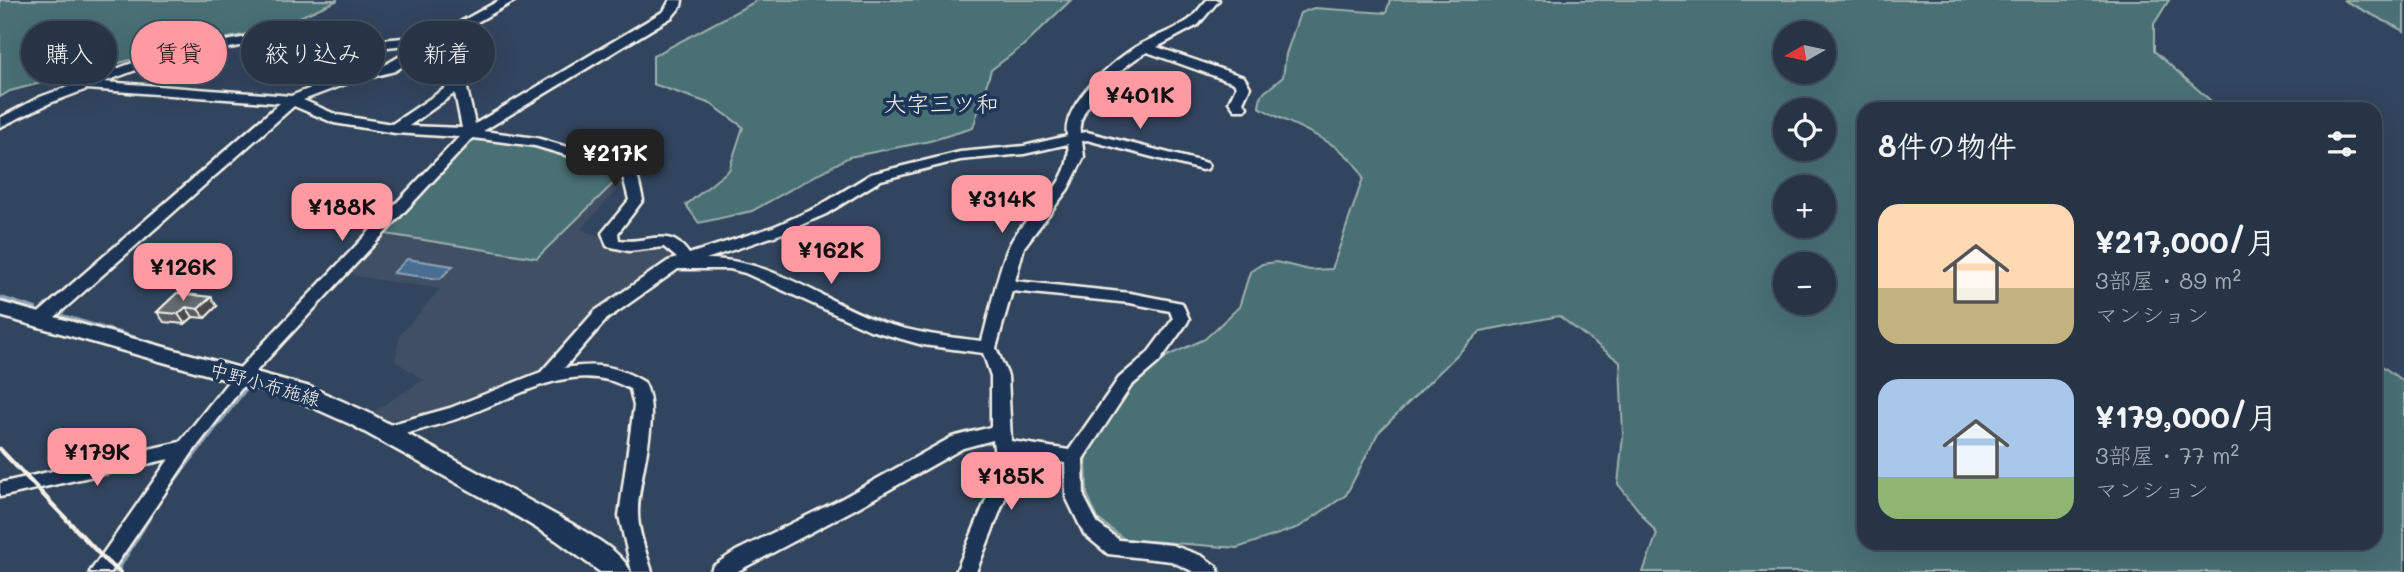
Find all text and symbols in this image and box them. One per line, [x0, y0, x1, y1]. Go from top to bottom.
chip: 購入 [21, 21, 117, 84]
chip: 賃貸 [131, 21, 227, 84]
chip: 絞り込み [241, 21, 385, 84]
chip: 新着 [399, 21, 495, 84]
north arrow [1773, 21, 1836, 84]
map controls [1773, 21, 1836, 315]
pin: ¥401K [1091, 72, 1189, 131]
text: ¥401K [1105, 79, 1175, 109]
district label: 大字三ツ和 [884, 88, 999, 118]
button: locate [1773, 98, 1836, 161]
text: 8件の物件 [1878, 125, 2017, 165]
icon: filters [2323, 125, 2361, 163]
pin: ¥217K [566, 130, 664, 189]
text: ¥217K [582, 137, 648, 167]
button: + [1773, 175, 1836, 238]
pin: ¥314K [953, 176, 1051, 235]
text: ¥314K [968, 183, 1036, 213]
pin: ¥188K [293, 184, 391, 243]
text: ¥188K [308, 191, 376, 221]
text: ¥217,000/月 [2095, 221, 2276, 261]
pin: ¥162K [782, 226, 880, 286]
icon: home [1934, 232, 2018, 316]
text: ¥162K [797, 234, 865, 264]
pin: ¥126K [134, 244, 232, 303]
text: ¥126K [149, 251, 217, 281]
button: − [1773, 252, 1836, 315]
text: 3部屋 · 89 m² [2095, 265, 2241, 295]
text: マンション [2095, 299, 2209, 329]
street label: 中野小布施線 [207, 356, 323, 411]
text: ¥179,000/月 [2095, 396, 2277, 436]
icon: home [1934, 407, 2018, 491]
pin: ¥179K [48, 428, 146, 488]
text: ¥179K [63, 436, 131, 466]
text: 3部屋 · 77 m² [2095, 440, 2239, 470]
pin: ¥185K [962, 452, 1060, 512]
text: ¥185K [977, 460, 1045, 490]
text: マンション [2095, 474, 2209, 504]

